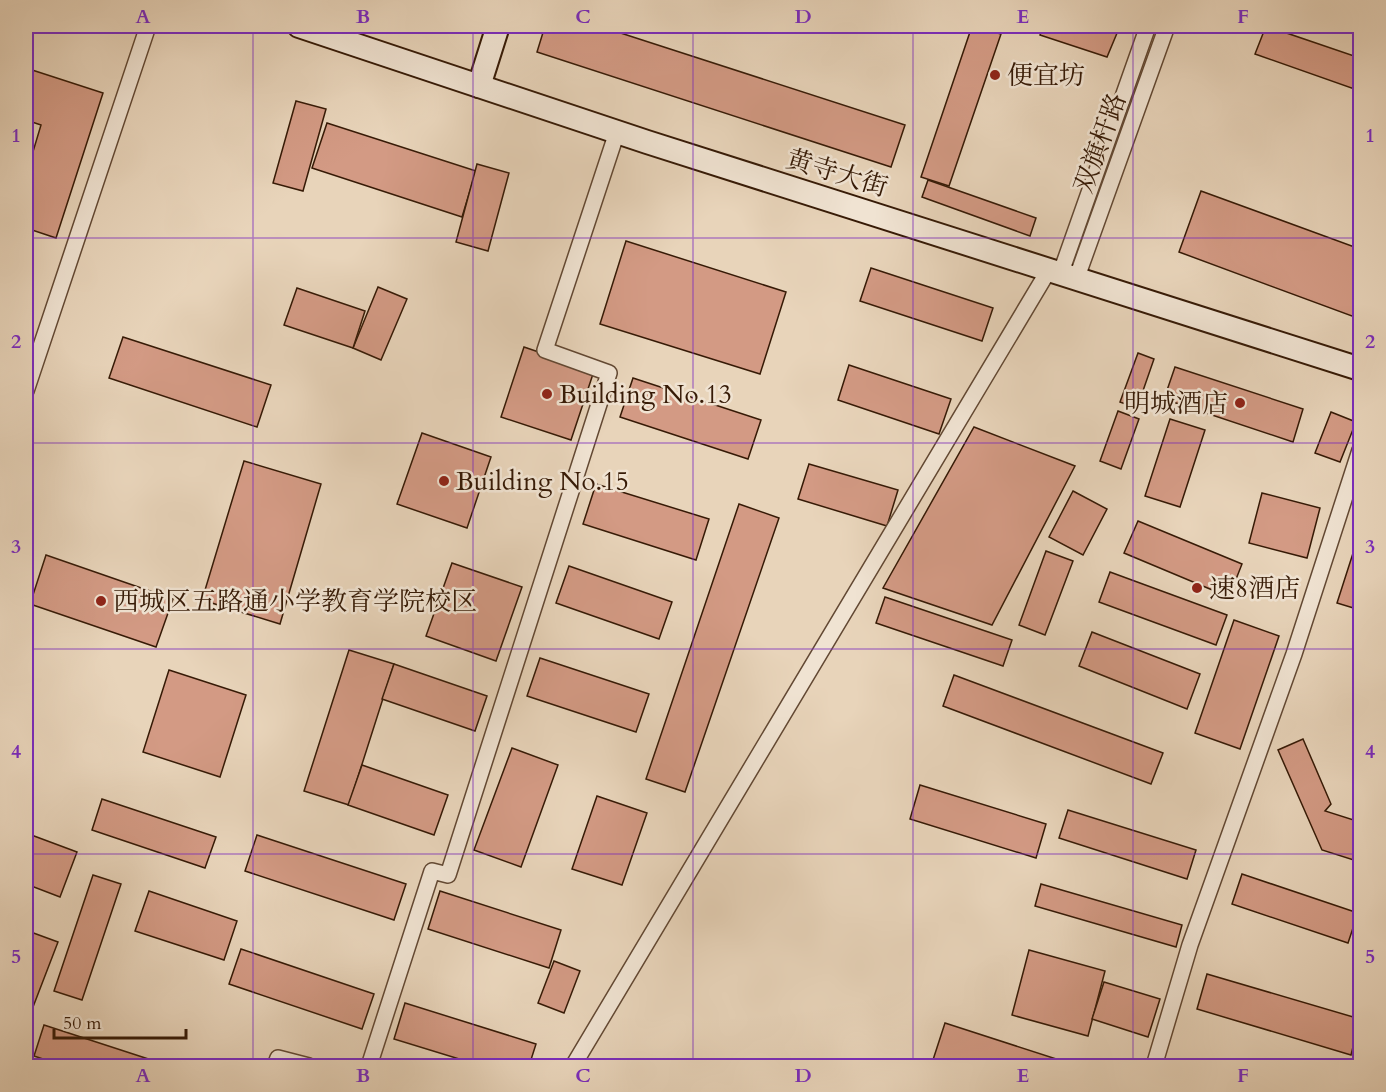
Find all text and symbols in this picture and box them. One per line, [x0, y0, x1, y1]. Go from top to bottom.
text: A [135, 3, 151, 30]
text: B [356, 3, 370, 30]
text: C [575, 3, 591, 30]
text: D [794, 3, 812, 30]
text: E [1017, 3, 1029, 30]
text: F [1237, 3, 1249, 30]
place label: 便宜坊 [1007, 58, 1085, 93]
marker: 便宜坊 [988, 68, 1002, 82]
street label: 双旗杆路 [1066, 88, 1134, 198]
text: 1 [11, 122, 21, 149]
text: 1 [1365, 122, 1375, 149]
street label: 黄寺大街 [782, 141, 892, 205]
text: 2 [11, 328, 21, 355]
text: 2 [1365, 328, 1375, 355]
place label: Building No.13 [559, 377, 732, 412]
place label: 明城酒店 [1124, 386, 1228, 421]
marker: Building No.13 [540, 387, 554, 401]
marker: 明城酒店 [1233, 396, 1247, 410]
place label: Building No.15 [456, 464, 629, 499]
marker: Building No.15 [437, 474, 451, 488]
text: 3 [11, 533, 21, 560]
text: 3 [1365, 533, 1375, 560]
place label: 速8酒店 [1209, 571, 1300, 606]
marker: 速8酒店 [1190, 581, 1204, 595]
place label: 西城区五路通小学教育学院校区 [113, 584, 477, 619]
marker: 西城区五路通小学教育学院校区 [94, 594, 108, 608]
text: 4 [11, 738, 21, 765]
text: 4 [1365, 738, 1375, 765]
text: 5 [11, 943, 21, 970]
text: 5 [1365, 943, 1375, 970]
scale bar [54, 1002, 186, 1040]
text: 50 m [63, 1011, 102, 1036]
text: A [135, 1062, 151, 1089]
text: B [356, 1062, 370, 1089]
text: C [575, 1062, 591, 1089]
text: D [794, 1062, 812, 1089]
text: E [1017, 1062, 1029, 1089]
text: F [1237, 1062, 1249, 1089]

